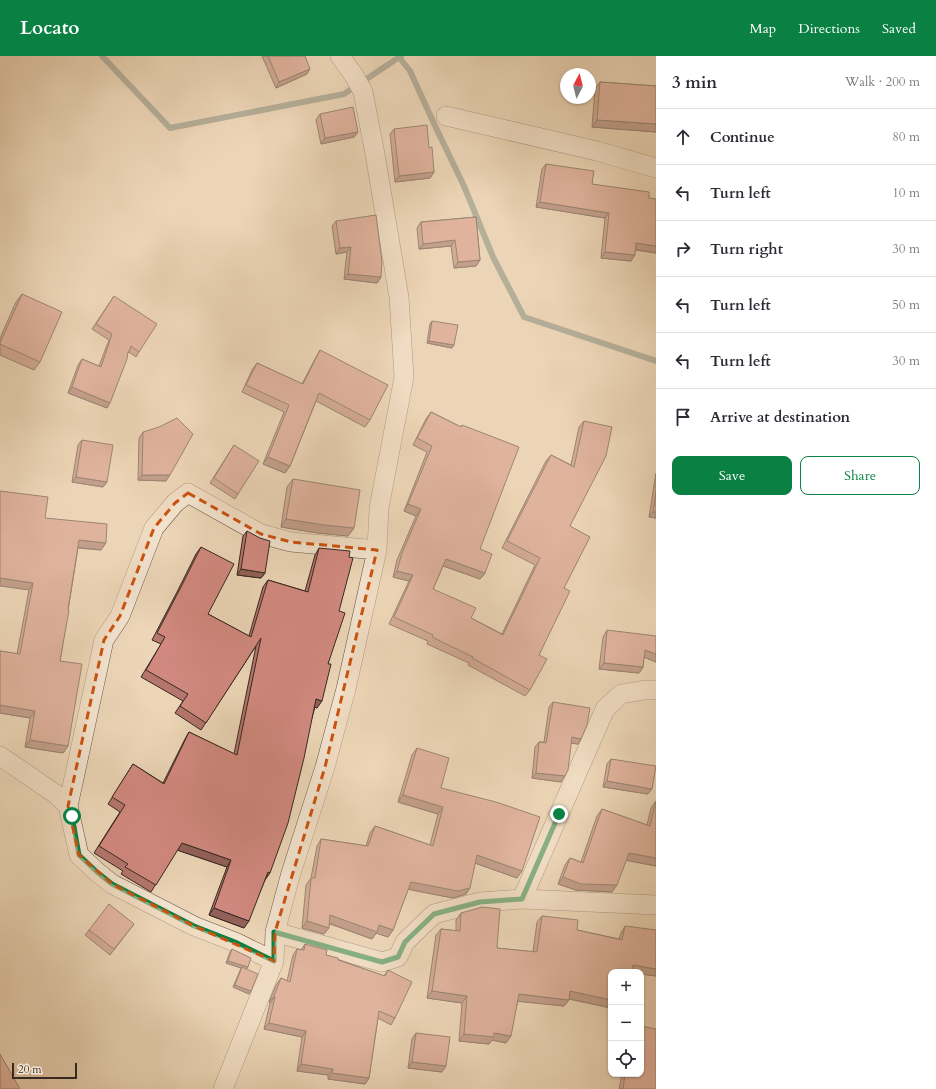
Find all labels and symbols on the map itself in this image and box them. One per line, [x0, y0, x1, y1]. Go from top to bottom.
north arrow [560, 68, 596, 104]
route end [550, 805, 568, 823]
route start [63, 807, 81, 825]
scale bar [12, 1061, 77, 1080]

